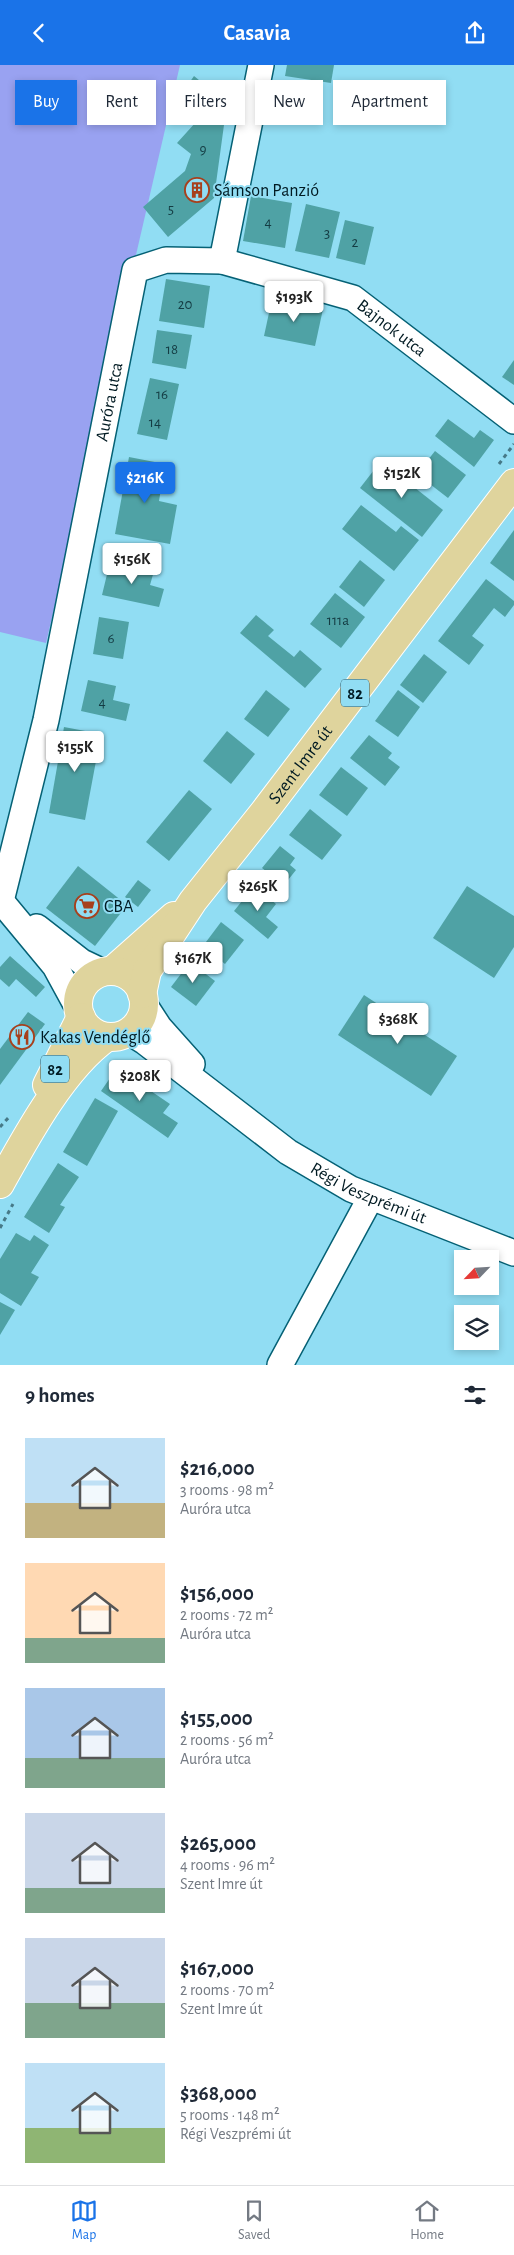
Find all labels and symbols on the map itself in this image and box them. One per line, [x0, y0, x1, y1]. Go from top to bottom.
house number: 9 [199, 142, 207, 157]
building icon: Sámson Panzió [184, 177, 210, 203]
place label: Sámson Panzió [214, 182, 319, 200]
house number: 5 [168, 202, 174, 217]
house number: 4 [264, 215, 272, 230]
house number: 3 [324, 226, 330, 241]
house number: 2 [352, 235, 359, 250]
pin: $193K [259, 281, 329, 323]
street label: Bajnok utca [353, 296, 429, 360]
house number: 20 [178, 297, 192, 312]
house number: 18 [166, 342, 178, 357]
street label: Auróra utca [93, 361, 127, 443]
house number: 16 [156, 387, 168, 402]
house number: 14 [149, 415, 161, 430]
pin: $152K [367, 457, 437, 499]
pin: $216K [110, 461, 180, 504]
pin: $156K [97, 543, 167, 585]
house number: 111a [327, 613, 349, 628]
house number: 6 [107, 631, 115, 646]
road number: 82 [341, 679, 369, 706]
house number: 4 [98, 695, 106, 710]
street label: Szent Imre út [266, 722, 336, 807]
pin: $155K [40, 731, 110, 773]
pin: $265K [223, 869, 293, 912]
supermarket icon: CBA [74, 893, 100, 919]
place label: CBA [104, 898, 134, 916]
pin: $167K [158, 941, 228, 984]
pin: $368K [363, 1003, 433, 1045]
restaurant icon: Kakas Vendéglő [9, 1024, 35, 1050]
place label: Kakas Vendéglő [40, 1029, 150, 1047]
road number: 82 [41, 1056, 69, 1083]
pin: $208K [105, 1059, 175, 1102]
street label: Régi Veszprémi út [307, 1159, 429, 1228]
north arrow [454, 1250, 499, 1295]

